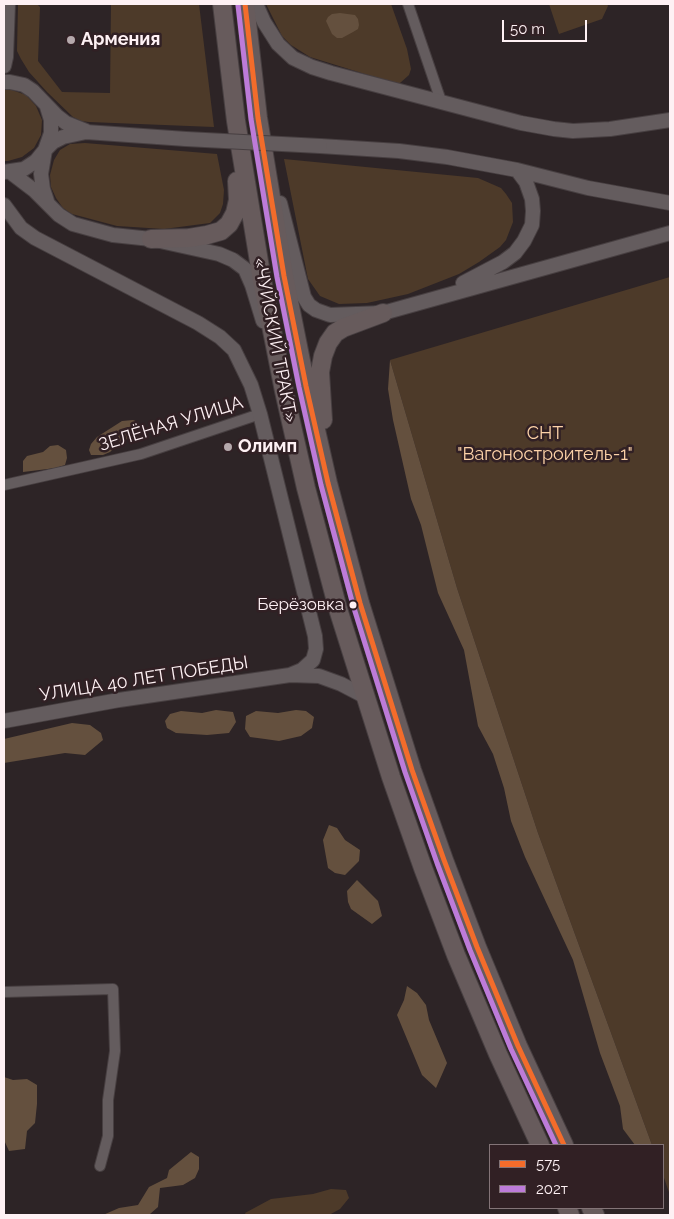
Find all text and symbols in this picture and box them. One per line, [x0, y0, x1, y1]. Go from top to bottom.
scale bar [504, 10, 589, 42]
text: 50 m [510, 20, 545, 38]
place label: Армения [81, 29, 160, 51]
marker: Армения [65, 34, 77, 46]
street label: «ЧУЙСКИЙ ТРАКТ» [248, 256, 302, 424]
street label: ЗЕЛЁНАЯ УЛИЦА [96, 392, 246, 456]
park label: СНТ "Вагоностроитель-1" [457, 423, 633, 466]
place label: Олимп [238, 436, 297, 458]
marker: Олимп [222, 441, 234, 453]
place label: Берёзовка [257, 595, 344, 615]
marker: Берёзовка [348, 600, 358, 610]
street label: УЛИЦА 40 ЛЕТ ПОБЕДЫ [38, 652, 250, 706]
legend [489, 1144, 664, 1209]
text: 575 [536, 1155, 560, 1173]
text: 202т [536, 1180, 568, 1198]

